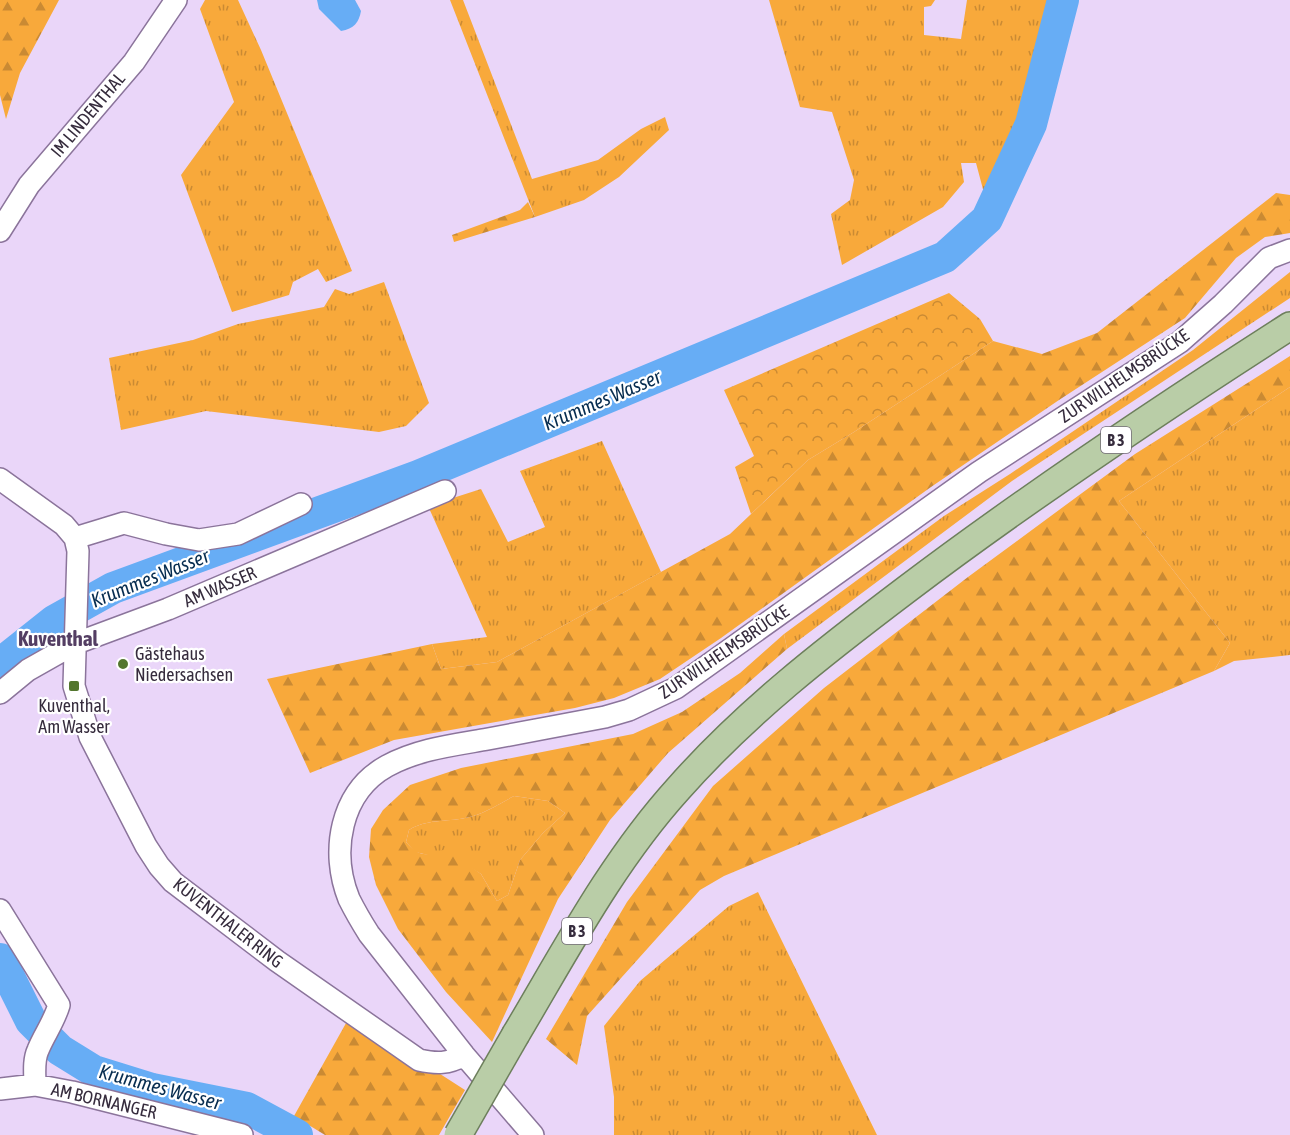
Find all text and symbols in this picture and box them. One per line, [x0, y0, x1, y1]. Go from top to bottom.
street label: IM LINDENTHAL [46, 68, 129, 161]
street label: ZUR WILHELMSBRÜCKE [1055, 324, 1193, 427]
water label: Krummes Wasser [540, 364, 665, 435]
road number: B 3 [1101, 427, 1131, 453]
water label: Krummes Wasser [87, 543, 213, 612]
street label: AM WASSER [180, 562, 259, 611]
street label: ZUR WILHELMSBRÜCKE [655, 600, 793, 703]
district label: Kuventhal [18, 626, 98, 650]
place label: Gästehaus Niedersachsen [135, 643, 233, 685]
marker: Gästehaus Niedersachsen [116, 657, 130, 671]
marker: Kuventhal, Am Wasser [67, 679, 81, 693]
place label: Kuventhal, Am Wasser [38, 695, 110, 737]
street label: KUVENTHALER RING [169, 873, 287, 972]
road number: B 3 [562, 918, 592, 944]
water label: Krummes Wasser [97, 1059, 225, 1114]
street label: AM BORNANGER [49, 1078, 159, 1123]

